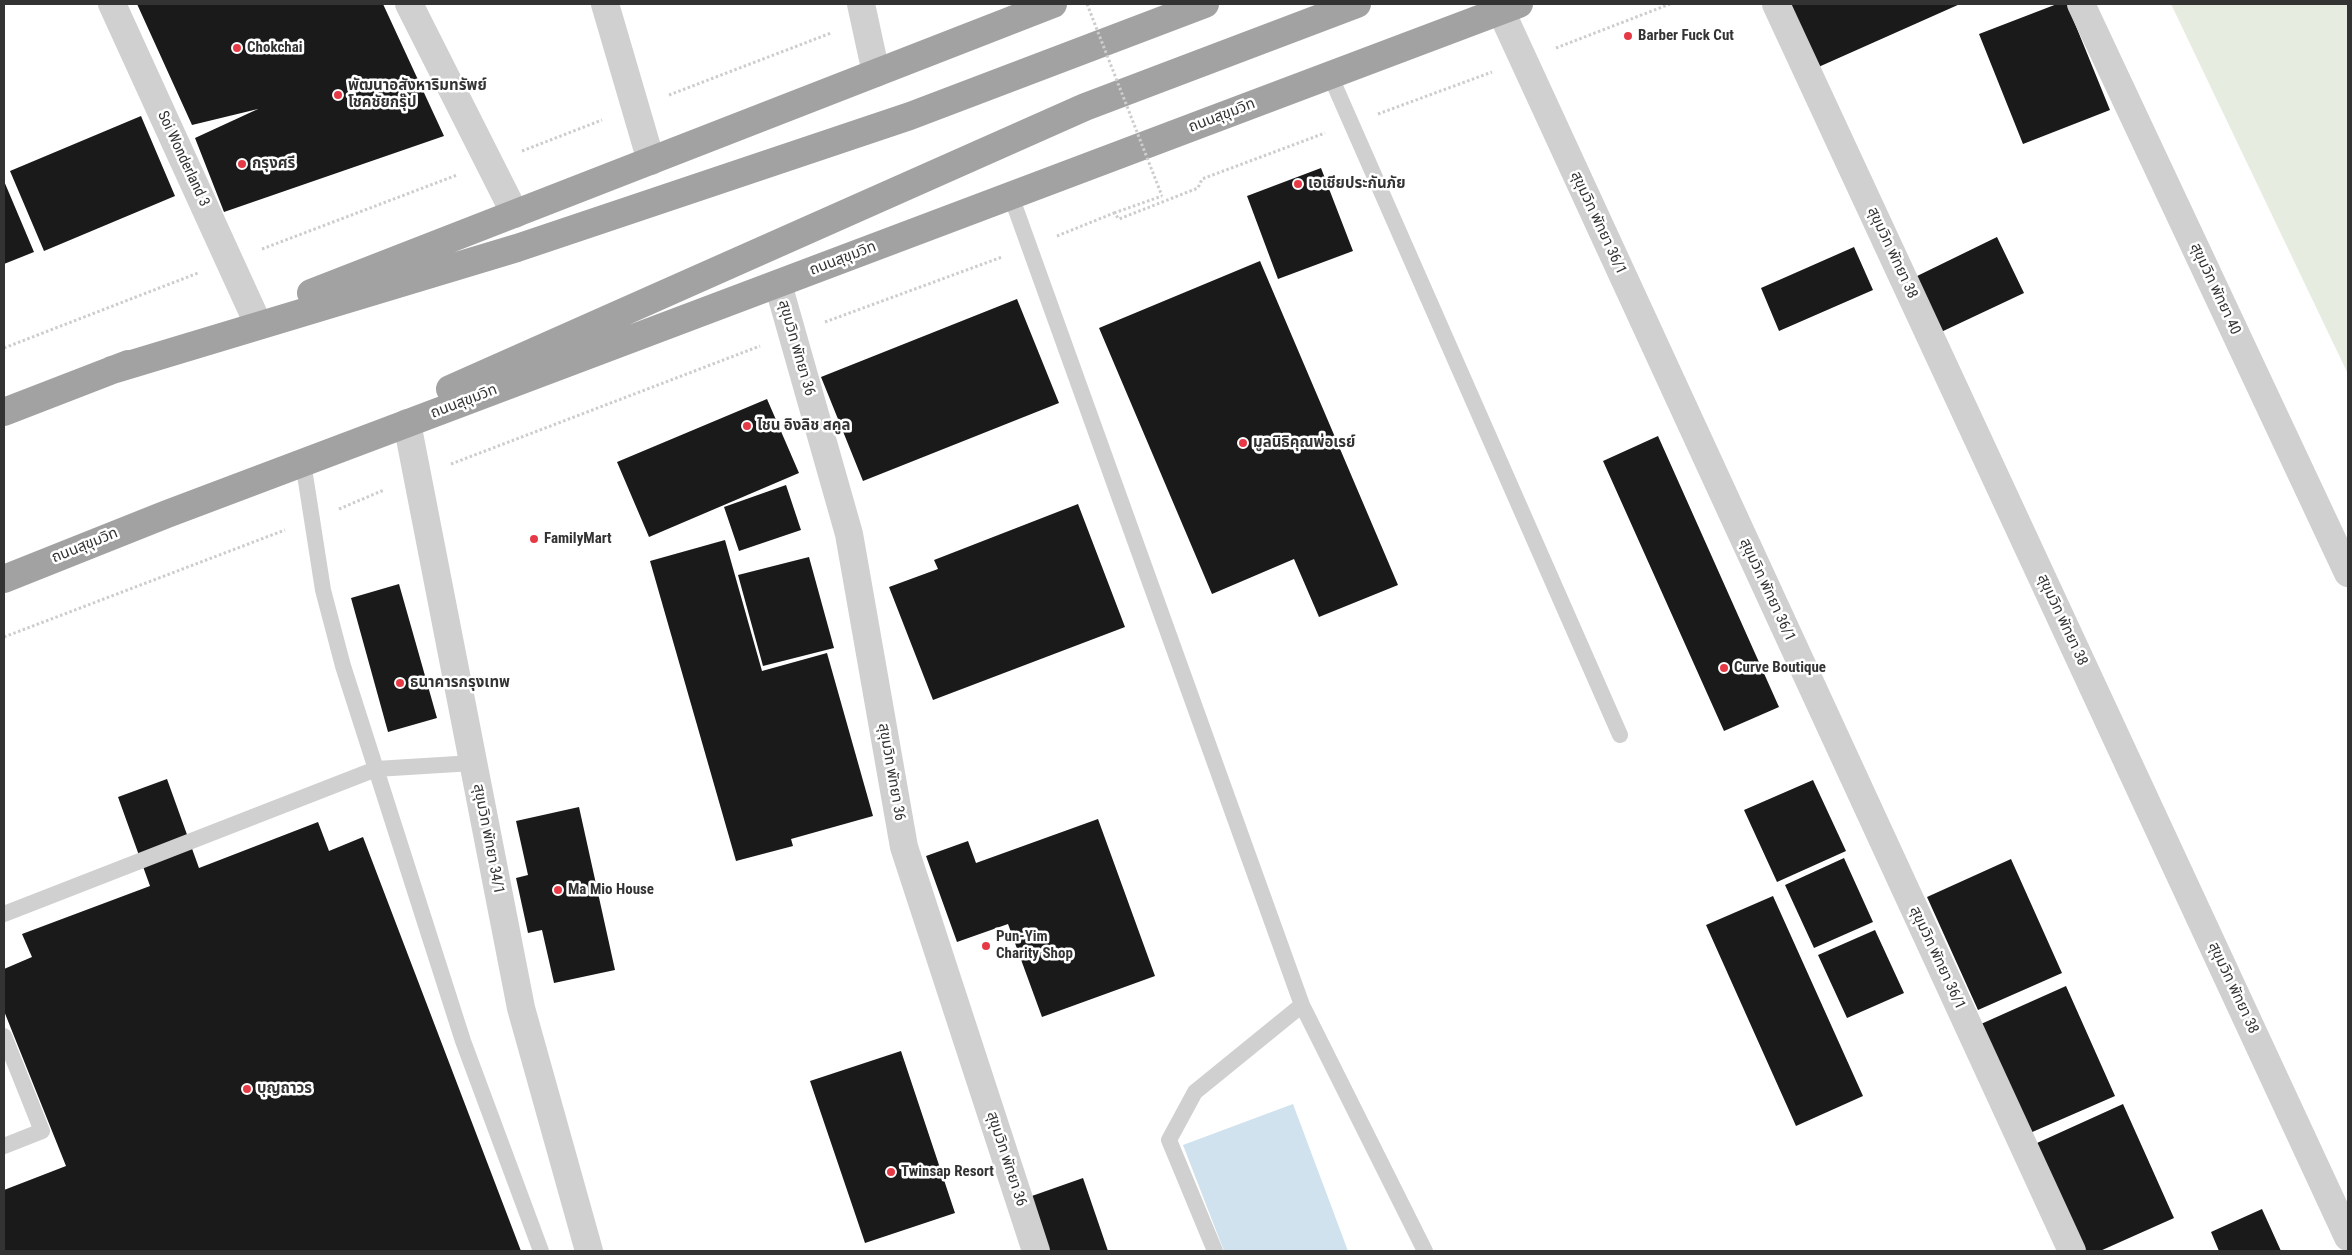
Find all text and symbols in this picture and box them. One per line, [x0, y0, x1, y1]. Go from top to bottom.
place label: Barber Fuck Cut [1638, 27, 1734, 45]
marker: Barber Fuck Cut [1622, 30, 1634, 42]
place label: Chokchai [247, 39, 303, 57]
marker: Chokchai [231, 42, 243, 54]
place label: พัฒนาอสังหาริมทรัพย์ โชคชัยกรุ๊ป [348, 77, 487, 112]
marker: พัฒนาอสังหาริมทรัพย์ โชคชัยกรุ๊ป [332, 89, 344, 101]
street label: ถนนสุขุมวิท [1186, 95, 1258, 137]
street label: Soi Wonderland 3 [153, 108, 213, 210]
place label: กรุงศรี [252, 155, 295, 173]
marker: กรุงศรี [236, 158, 248, 170]
street label: สุขุมวิท พัทยา 36/1 [1566, 169, 1630, 277]
place label: เอเชียประกันภัย [1308, 175, 1405, 193]
marker: เอเชียประกันภัย [1292, 178, 1304, 190]
street label: สุขุมวิท พัทยา 38 [1863, 204, 1921, 302]
street label: ถนนสุขุมวิท [807, 238, 879, 280]
street label: สุขุมวิท พัทยา 40 [2186, 240, 2244, 338]
street label: สุขุมวิท พัทยา 36 [774, 298, 818, 398]
street label: ถนนสุขุมวิท [428, 381, 500, 423]
place label: ไชน อิงลิช สคูล [757, 417, 850, 435]
marker: ไชน อิงลิช สคูล [741, 420, 753, 432]
place label: มูลนิธิคุณพ่อเรย์ [1253, 434, 1355, 452]
marker: มูลนิธิคุณพ่อเรย์ [1237, 437, 1249, 449]
street label: ถนนสุขุมวิท [49, 525, 121, 567]
place label: FamilyMart [544, 530, 612, 548]
marker: FamilyMart [528, 533, 540, 545]
street label: สุขุมวิท พัทยา 36/1 [1735, 536, 1799, 644]
street label: สุขุมวิท พัทยา 38 [2033, 571, 2091, 669]
place label: Curve Boutique [1734, 659, 1826, 677]
marker: Curve Boutique [1718, 662, 1730, 674]
place label: ธนาคารกรุงเทพ [410, 674, 510, 692]
marker: ธนาคารกรุงเทพ [394, 677, 406, 689]
street label: สุขุมวิท พัทยา 36 [874, 722, 908, 822]
street label: สุขุมวิท พัทยา 34/1 [469, 782, 507, 896]
place label: Ma Mio House [568, 881, 654, 899]
marker: Ma Mio House [552, 884, 564, 896]
street label: สุขุมวิท พัทยา 36/1 [1905, 904, 1969, 1012]
place label: Pun-Yim Charity Shop [996, 928, 1073, 963]
street label: สุขุมวิท พัทยา 38 [2204, 939, 2262, 1037]
marker: Pun-Yim Charity Shop [980, 940, 992, 952]
place label: บุญถาวร [257, 1080, 312, 1098]
marker: บุญถาวร [241, 1083, 253, 1095]
street label: สุขุมวิท พัทยา 36 [982, 1109, 1030, 1209]
place label: Twinsap Resort [901, 1163, 994, 1181]
marker: Twinsap Resort [885, 1166, 897, 1178]

